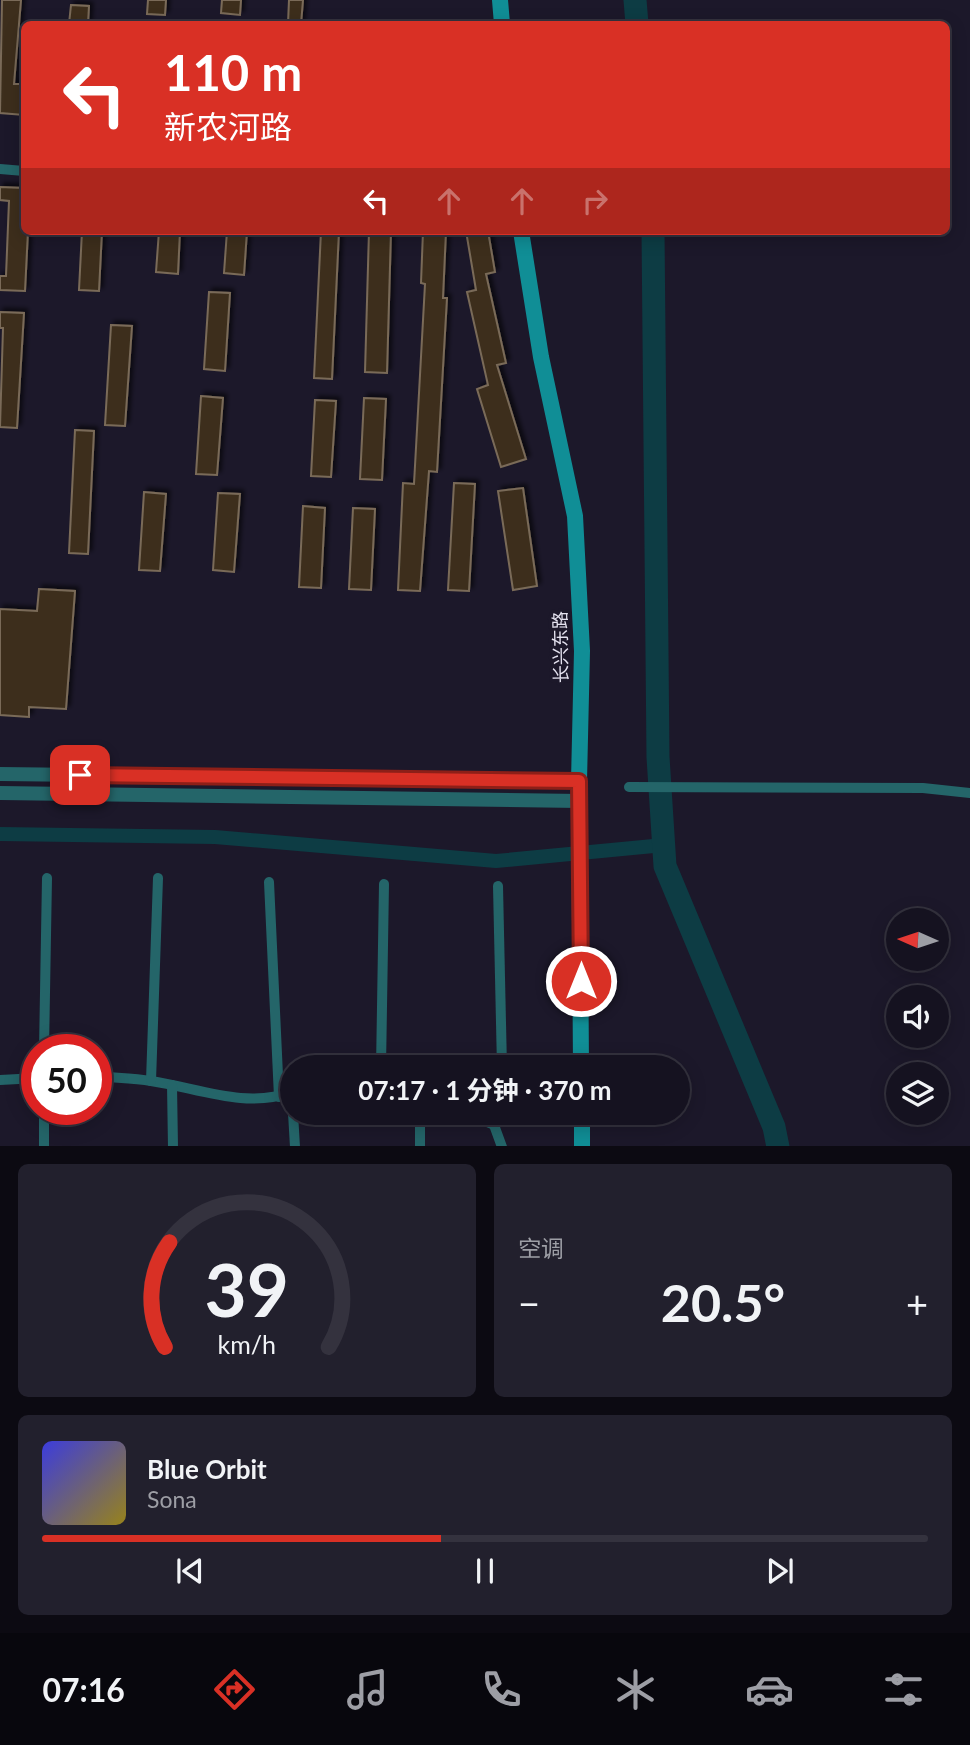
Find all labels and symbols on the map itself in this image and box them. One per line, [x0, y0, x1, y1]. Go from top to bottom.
street label: 长兴东路 [548, 611, 572, 683]
pin [50, 745, 110, 805]
north arrow [886, 908, 948, 971]
position arrow [544, 944, 618, 1018]
speed limit sign: 50 [21, 1034, 112, 1125]

